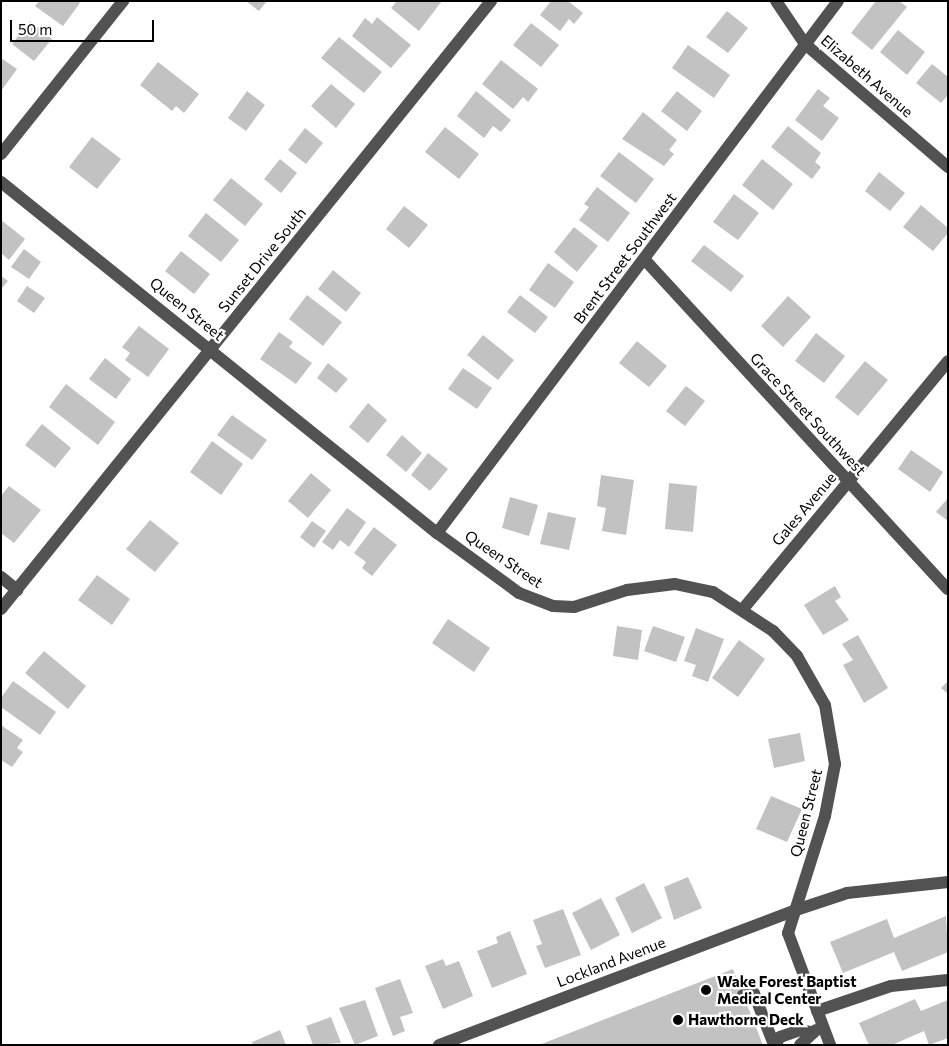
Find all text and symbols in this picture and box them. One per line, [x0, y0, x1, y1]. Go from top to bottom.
scale bar [12, 10, 156, 42]
text: 50 m [18, 20, 52, 38]
street label: Elizabeth Avenue [817, 31, 917, 121]
street label: Brent Street Southwest [570, 189, 680, 327]
street label: Sunset Drive South [214, 204, 310, 316]
street label: Queen Street [146, 274, 228, 344]
street label: Grace Street Southwest [746, 349, 870, 479]
street label: Gales Avenue [768, 469, 840, 549]
street label: Queen Street [462, 526, 546, 592]
street label: Queen Street [786, 767, 826, 859]
street label: Lockland Avenue [554, 933, 668, 991]
place label: Wake Forest Baptist Medical Center [717, 972, 857, 1007]
marker: Wake Forest Baptist Medical Center [699, 983, 713, 997]
place label: Hawthorne Deck [688, 1011, 804, 1029]
marker: Hawthorne Deck [672, 1014, 684, 1026]

